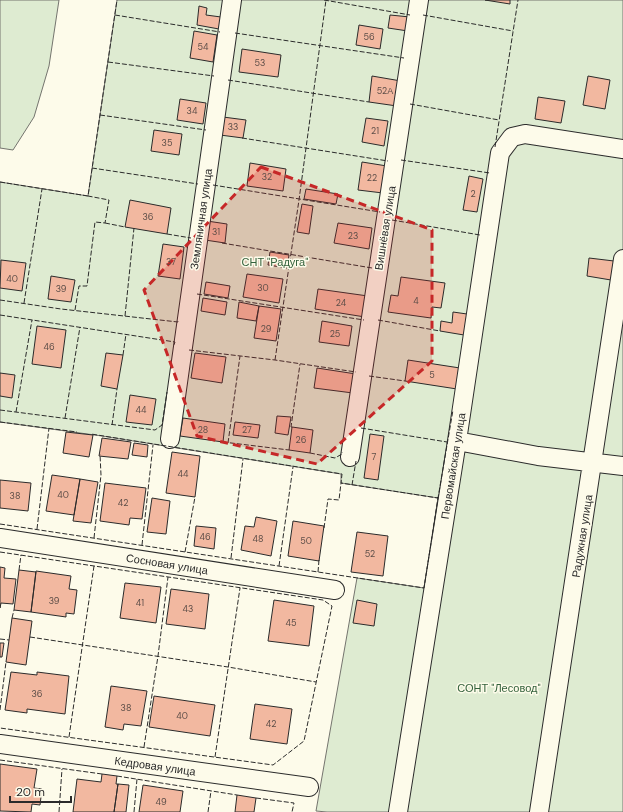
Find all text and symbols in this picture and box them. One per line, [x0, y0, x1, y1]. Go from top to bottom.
house number: 56 [363, 31, 375, 43]
house number: 54 [198, 41, 209, 53]
house number: 53 [255, 57, 265, 69]
house number: 52А [377, 85, 393, 97]
house number: 34 [187, 105, 198, 117]
house number: 33 [228, 121, 238, 133]
house number: 21 [371, 125, 379, 137]
house number: 35 [162, 137, 172, 149]
street label: Земляничная улица [187, 167, 215, 270]
house number: 32 [262, 171, 272, 183]
house number: 22 [367, 172, 377, 184]
street label: Вишнёвая улица [371, 184, 399, 271]
house number: 2 [470, 188, 476, 200]
house number: 36 [143, 211, 154, 223]
house number: 31 [212, 226, 220, 238]
house number: 23 [348, 230, 358, 242]
park label: СНТ "Радуга" [242, 255, 308, 269]
house number: 37 [166, 256, 176, 268]
house number: 40 [6, 273, 18, 285]
house number: 30 [257, 282, 269, 294]
house number: 39 [56, 283, 67, 295]
house number: 4 [413, 295, 419, 307]
house number: 24 [336, 297, 347, 309]
house number: 29 [261, 323, 272, 335]
house number: 25 [330, 328, 340, 340]
house number: 46 [43, 341, 55, 353]
house number: 5 [429, 369, 435, 381]
house number: 44 [136, 404, 147, 416]
street label: Первомайская улица [438, 411, 468, 520]
house number: 28 [198, 424, 208, 436]
house number: 27 [242, 424, 252, 436]
house number: 26 [296, 434, 307, 446]
house number: 7 [372, 451, 377, 463]
house number: 44 [178, 468, 189, 480]
house number: 40 [57, 489, 69, 501]
house number: 38 [10, 490, 20, 502]
street label: Радужная улица [569, 493, 596, 578]
house number: 42 [118, 497, 128, 509]
house number: 46 [199, 531, 211, 543]
house number: 48 [253, 533, 263, 545]
house number: 50 [300, 535, 312, 547]
house number: 52 [365, 548, 375, 560]
street label: Сосновая улица [125, 551, 210, 578]
house number: 39 [49, 595, 60, 607]
house number: 41 [136, 597, 144, 609]
house number: 43 [183, 603, 193, 615]
house number: 45 [286, 617, 296, 629]
park label: СОНТ "Лесовод" [457, 681, 541, 695]
house number: 36 [32, 688, 43, 700]
house number: 38 [121, 702, 131, 714]
house number: 40 [176, 710, 188, 722]
house number: 42 [266, 718, 276, 730]
street label: Кедровая улица [113, 753, 197, 779]
scale bar [10, 778, 71, 804]
text: 20 m [16, 784, 45, 800]
house number: 49 [155, 796, 167, 808]

